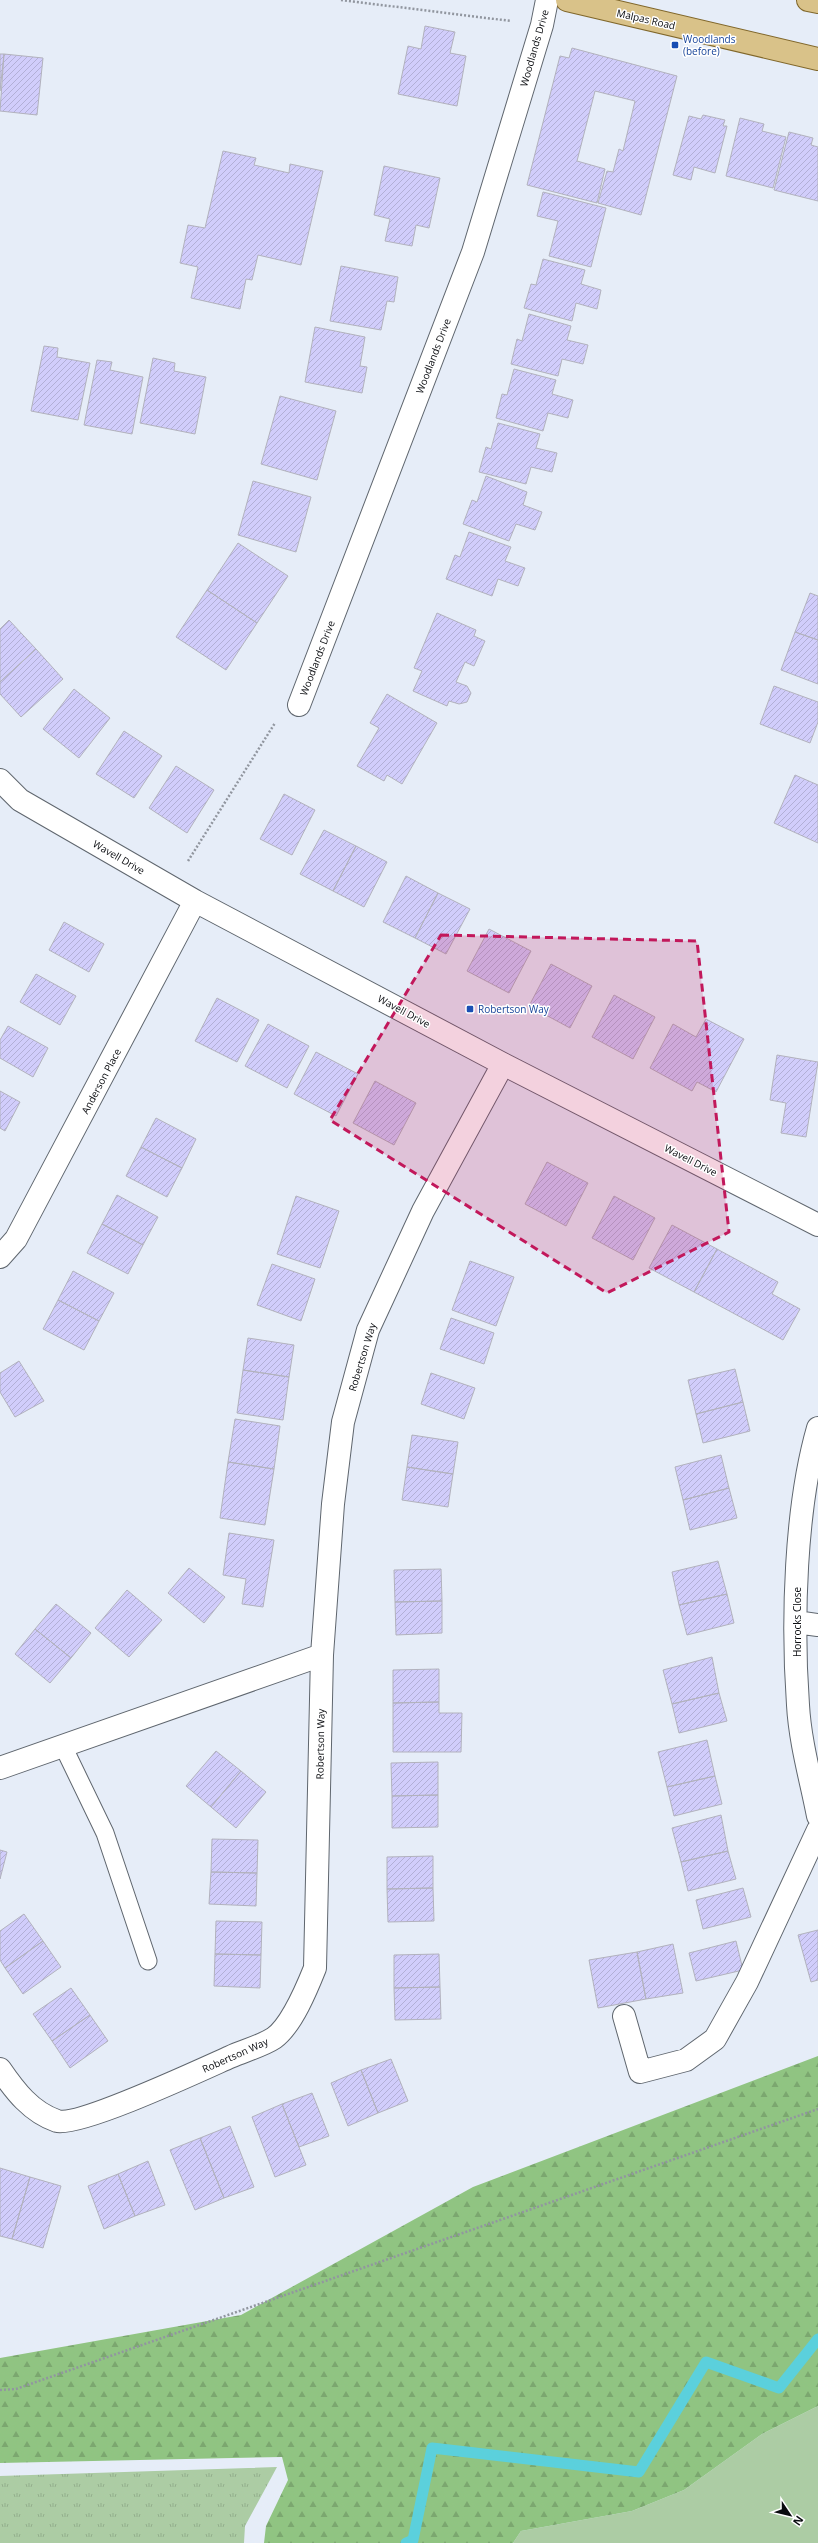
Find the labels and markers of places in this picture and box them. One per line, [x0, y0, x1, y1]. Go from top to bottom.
place label: Woodlands (before) [683, 32, 736, 58]
marker: Woodlands (before) [670, 40, 680, 50]
place label: Robertson Way [478, 1002, 550, 1016]
marker: Robertson Way [465, 1004, 475, 1014]

